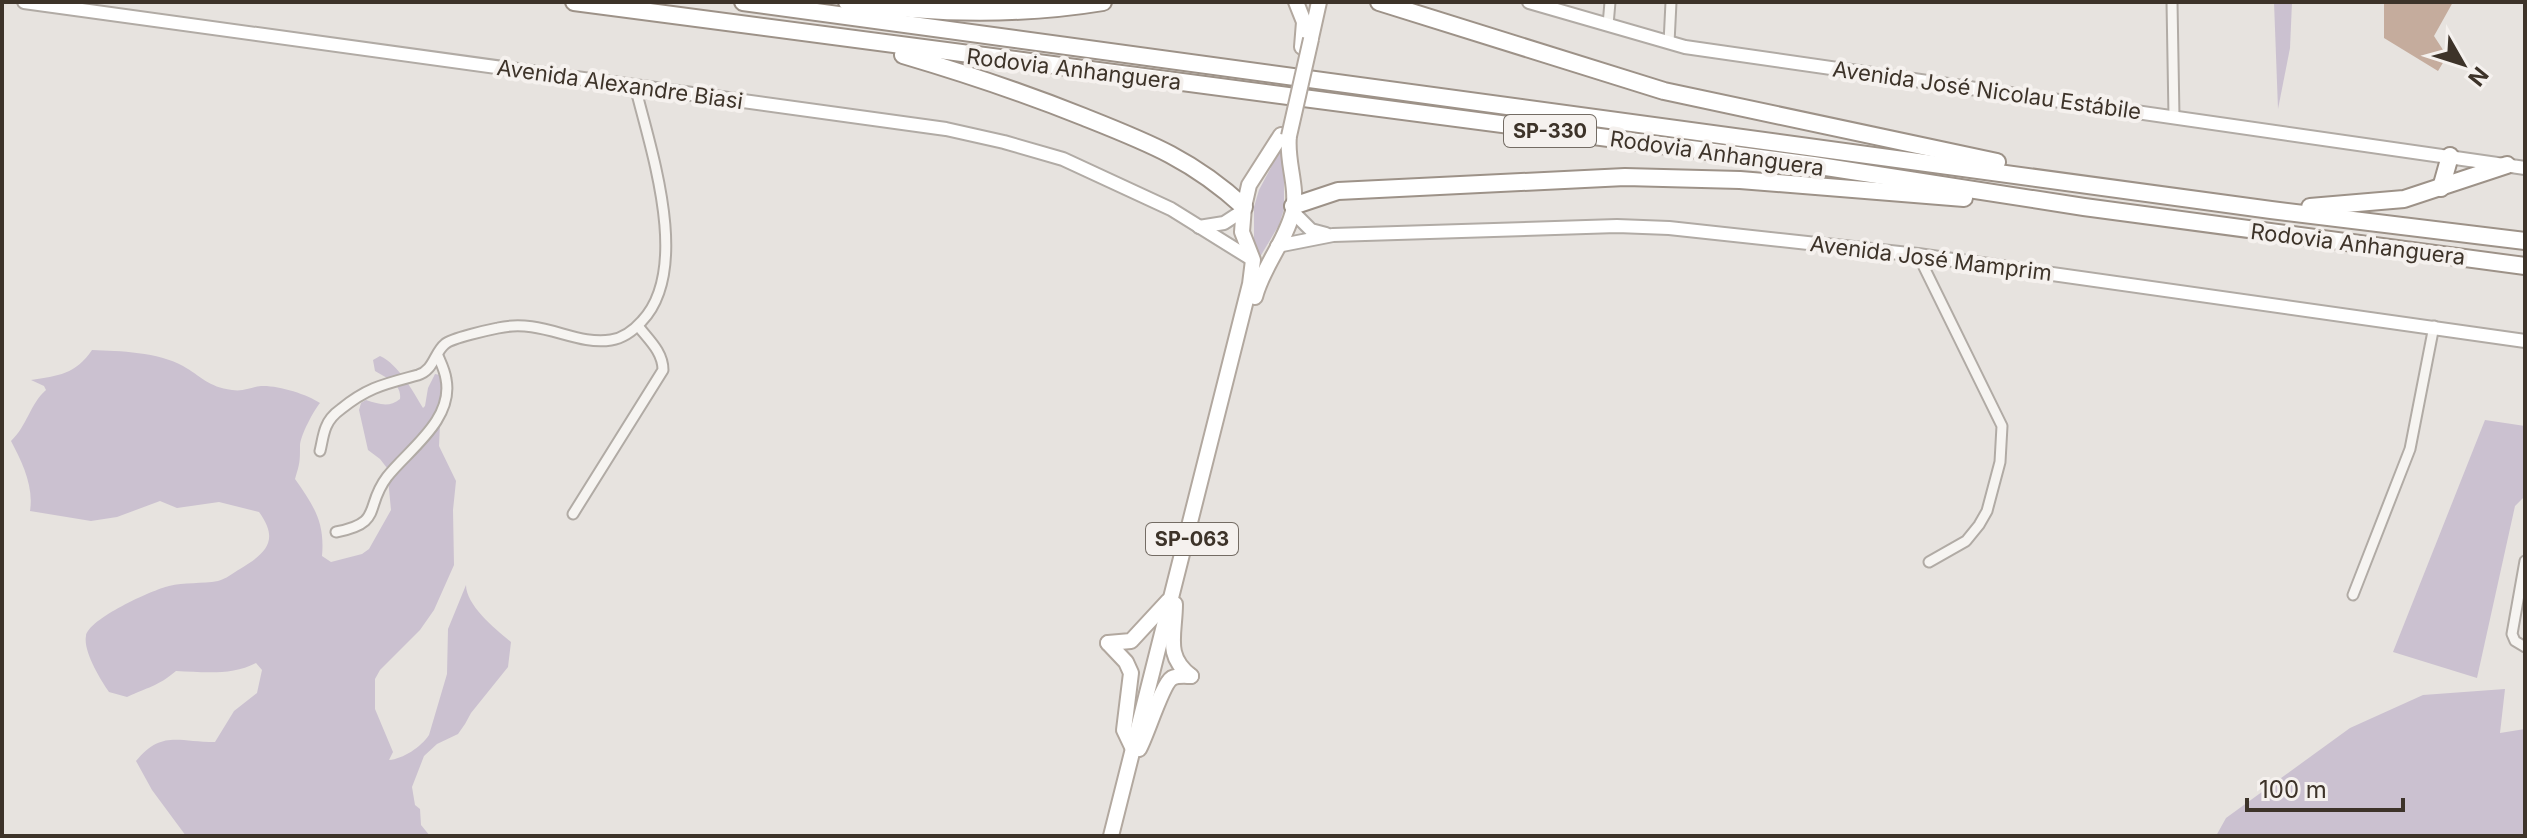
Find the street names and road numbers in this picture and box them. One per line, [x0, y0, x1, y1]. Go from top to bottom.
street label: Rodovia Anhanguera [965, 43, 1183, 95]
street label: Avenida Alexandre Biasi [495, 54, 745, 114]
street label: Avenida José Nicolau Estábile [1831, 55, 2143, 125]
road number: SP-330 [1504, 115, 1596, 147]
street label: Rodovia Anhanguera [1608, 125, 1826, 181]
street label: Rodovia Anhanguera [2249, 218, 2467, 270]
street label: Avenida José Mamprim [1809, 230, 2053, 286]
road number: SP-063 [1146, 523, 1238, 555]

